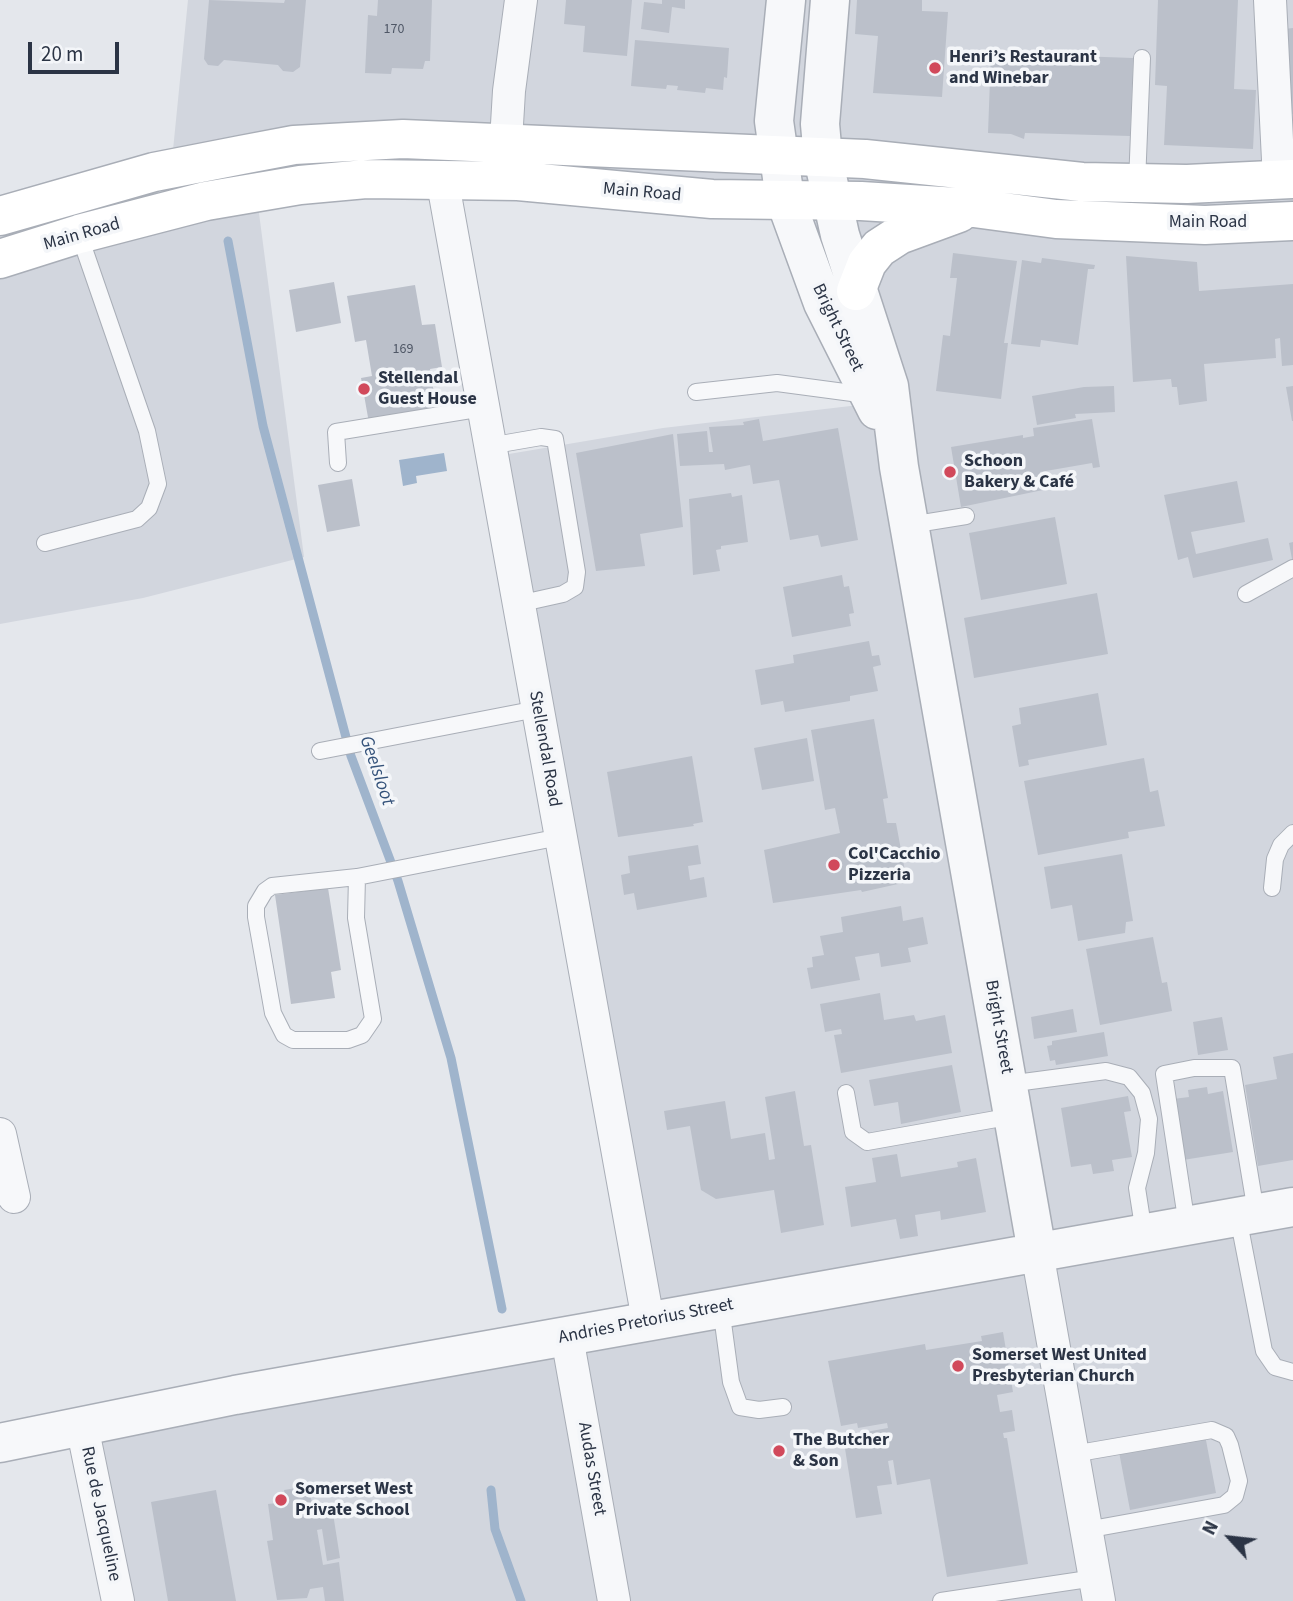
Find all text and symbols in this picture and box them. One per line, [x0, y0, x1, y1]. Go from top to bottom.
house number: 170 [384, 22, 404, 38]
scale bar [32, 28, 122, 72]
text: 20 m [41, 39, 83, 69]
place label: Henri’s Restaurant and Winebar [949, 47, 1097, 90]
marker: Henri’s Restaurant and Winebar [927, 60, 943, 76]
street label: Main Road [602, 179, 682, 207]
street label: Main Road [1169, 212, 1247, 234]
street label: Main Road [41, 214, 123, 256]
street label: Bright Street [806, 281, 868, 375]
house number: 169 [393, 342, 413, 358]
place label: Stellendal Guest House [378, 368, 477, 410]
marker: Stellendal Guest House [356, 381, 372, 397]
place label: Schoon Bakery & Café [964, 451, 1074, 494]
marker: Schoon Bakery & Café [942, 464, 958, 480]
street label: Stellendal Road [523, 689, 565, 809]
water label: Geelsloot [353, 733, 399, 809]
place label: Col'Cacchio Pizzeria [848, 844, 941, 886]
marker: Col'Cacchio Pizzeria [826, 857, 842, 873]
street label: Bright Street [979, 978, 1017, 1076]
street label: Andries Pretorius Street [557, 1294, 735, 1350]
place label: Somerset West United Presbyterian Church [972, 1345, 1147, 1388]
marker: Somerset West United Presbyterian Church [950, 1358, 966, 1374]
street label: Audas Street [572, 1420, 610, 1518]
place label: The Butcher & Son [793, 1430, 889, 1472]
marker: The Butcher & Son [771, 1443, 787, 1459]
street label: Rue de Jacqueline [75, 1445, 125, 1583]
place label: Somerset West Private School [295, 1479, 413, 1522]
marker: Somerset West Private School [273, 1492, 289, 1508]
north arrow [1195, 1503, 1265, 1573]
text: N [1196, 1516, 1226, 1540]

